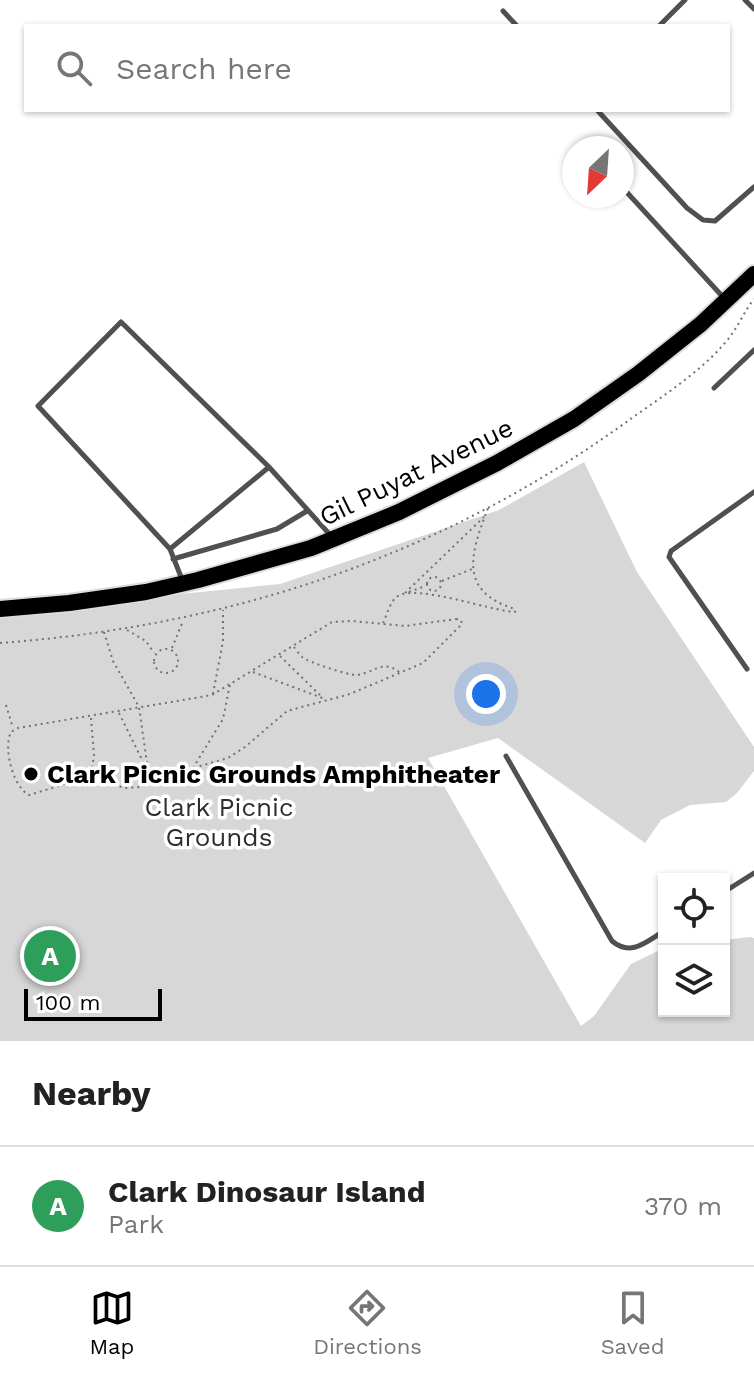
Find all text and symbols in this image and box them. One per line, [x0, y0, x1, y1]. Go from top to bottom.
search box [24, 24, 730, 112]
icon: search [52, 46, 96, 90]
text: Search here [116, 51, 292, 86]
north arrow [562, 136, 634, 208]
street label: Gil Puyat Avenue [314, 412, 518, 532]
your location [466, 674, 506, 714]
place label: Clark Picnic Grounds Amphitheater [47, 759, 501, 789]
marker: Clark Picnic Grounds Amphitheater [22, 765, 40, 783]
park label: Clark Picnic Grounds [144, 792, 294, 852]
map controls [658, 873, 730, 1017]
button: locate [658, 873, 730, 945]
pin: A [24, 926, 76, 986]
button: layers [658, 945, 730, 1017]
scale bar [24, 985, 162, 1021]
text: 100 m [36, 990, 100, 1015]
text: Nearby [32, 1073, 151, 1113]
text: Clark Dinosaur Island [108, 1174, 426, 1209]
text: A [49, 1191, 67, 1221]
text: 370 m [644, 1191, 722, 1221]
text: Park [108, 1209, 164, 1239]
tab: Map [89, 1286, 134, 1359]
tab: Directions [313, 1286, 422, 1359]
tab: Saved [601, 1286, 665, 1359]

